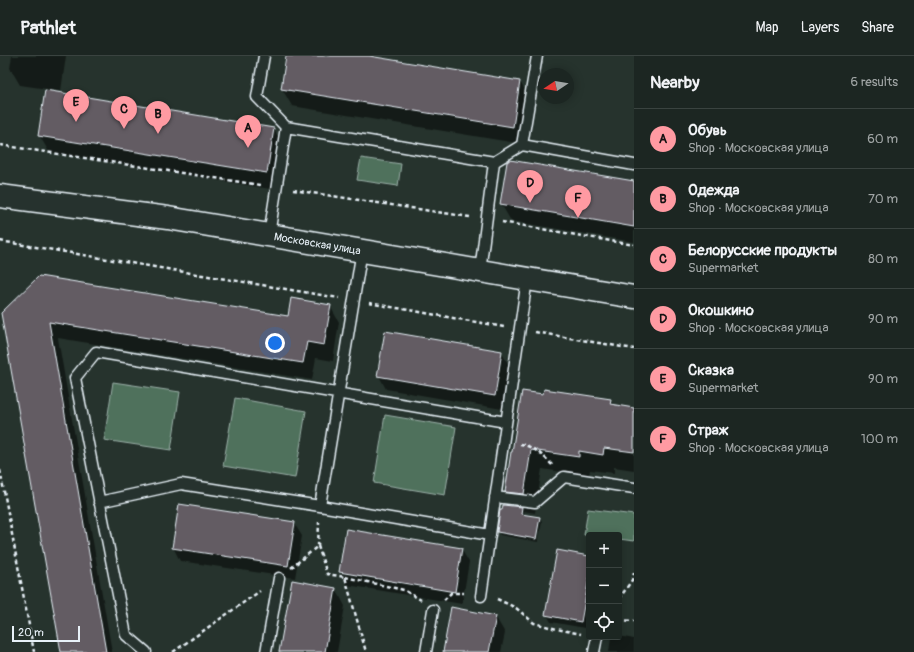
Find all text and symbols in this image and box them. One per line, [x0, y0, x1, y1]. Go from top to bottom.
text: Pathlet [20, 16, 76, 40]
text: Map [756, 19, 779, 36]
text: Layers [801, 19, 839, 36]
text: Share [861, 19, 894, 36]
north arrow [538, 68, 574, 104]
text: Nearby [650, 72, 699, 93]
text: 6 results [851, 74, 898, 90]
pin: E [63, 89, 89, 122]
pin: C [111, 96, 137, 129]
pin: B [145, 101, 171, 134]
pin: A [235, 115, 261, 148]
text: Обувь [688, 121, 727, 140]
text: A [659, 131, 667, 147]
text: 60 m [867, 131, 898, 147]
text: Shop · Московская улица [688, 140, 828, 156]
pin: D [517, 170, 543, 203]
text: Одежда [688, 181, 740, 200]
pin: F [565, 185, 591, 218]
text: B [659, 191, 667, 207]
text: 70 m [868, 191, 898, 207]
text: Shop · Московская улица [688, 200, 828, 216]
street label: Московская улица [273, 230, 362, 258]
text: Белорусские продукты [688, 241, 837, 260]
text: C [659, 251, 667, 267]
text: 80 m [868, 251, 898, 267]
text: Supermarket [688, 260, 759, 276]
text: Окошкино [688, 301, 754, 320]
text: D [659, 311, 667, 327]
text: 90 m [868, 311, 898, 327]
text: Shop · Московская улица [688, 320, 828, 336]
your location [265, 333, 285, 353]
text: Сказка [688, 361, 734, 380]
text: E [660, 371, 666, 387]
text: 90 m [868, 371, 898, 387]
text: Supermarket [688, 380, 759, 396]
text: Страж [688, 421, 728, 440]
text: F [659, 431, 667, 447]
text: 100 m [861, 431, 898, 447]
text: Shop · Московская улица [688, 440, 828, 456]
map controls [586, 532, 622, 640]
button: + [586, 532, 622, 568]
button: − [586, 568, 622, 604]
button: locate [586, 604, 622, 640]
scale bar [12, 624, 80, 643]
text: 20 m [18, 626, 44, 639]

